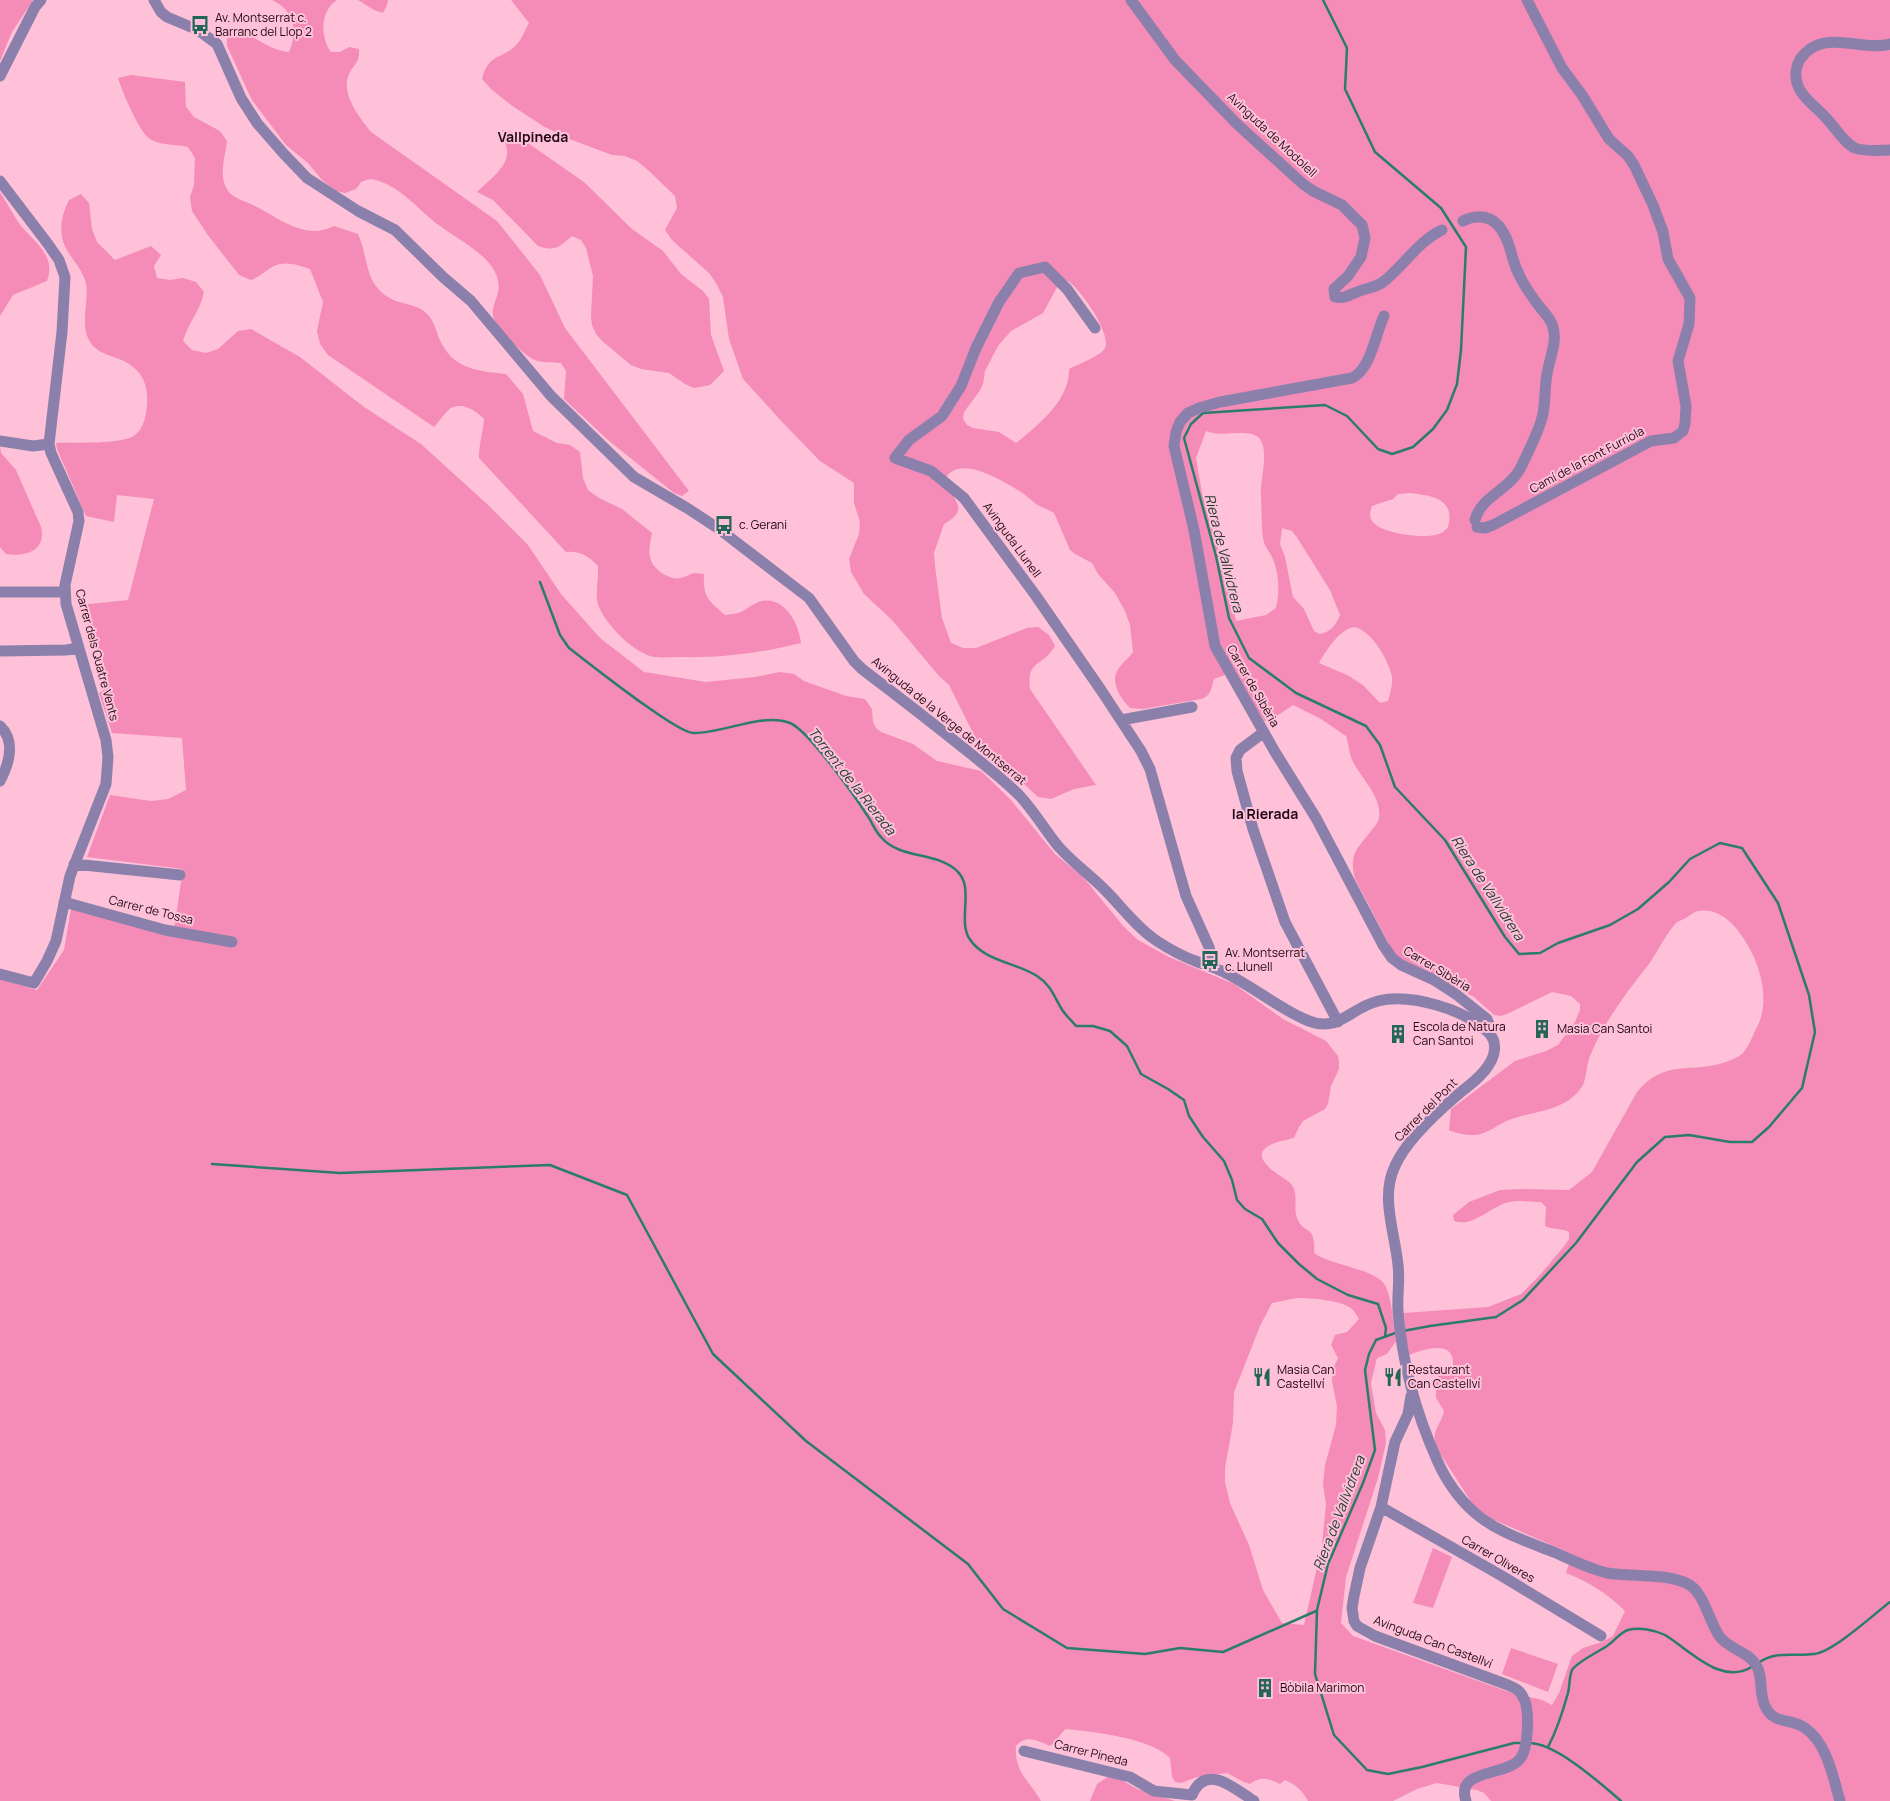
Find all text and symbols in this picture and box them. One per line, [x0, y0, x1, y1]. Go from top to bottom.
place label: Av. Montserrat c. Barranc del Llop 2 [215, 9, 312, 40]
bus stop icon: Av. Montserrat c. Barranc del Llop 2 [189, 14, 211, 36]
street label: Avinguda de Modolell [1224, 89, 1321, 181]
district label: Vallpineda [498, 127, 568, 146]
street label: Camí de la Font Furriola [1526, 422, 1647, 497]
water label: Riera de Vallvidrera [1201, 492, 1249, 615]
street label: Avinguda Llunell [979, 499, 1046, 581]
bus stop icon: c. Gerani [713, 514, 735, 536]
place label: c. Gerani [739, 516, 787, 533]
street label: Carrer dels Quatre Vents [72, 587, 123, 723]
street label: Carrer de Sibèria [1223, 642, 1284, 730]
street label: Avinguda de la Verge de Montserrat [868, 653, 1031, 789]
water label: Torrent de la Rierada [804, 723, 901, 840]
district label: la Rierada [1232, 804, 1298, 823]
water label: Riera de Vallvidrera [1447, 832, 1530, 945]
street label: Carrer de Tossa [107, 891, 195, 928]
street label: Carrer Sibèria [1400, 942, 1474, 995]
place label: Av. Montserrat c. Llunell [1225, 944, 1305, 975]
bus stop icon: Av. Montserrat c. Llunell [1199, 949, 1221, 971]
place label: Escola de Natura Can Santoi [1413, 1018, 1506, 1049]
building icon: Masia Can Santoi [1531, 1018, 1553, 1040]
place label: Masia Can Santoi [1557, 1020, 1652, 1037]
building icon: Escola de Natura Can Santoi [1387, 1023, 1409, 1045]
street label: Carrer del Pont [1390, 1074, 1461, 1145]
place label: Masia Can Castellví [1277, 1361, 1334, 1392]
place label: Restaurant Can Castellví [1408, 1361, 1481, 1392]
restaurant icon: Masia Can Castellví [1251, 1366, 1273, 1388]
restaurant icon: Restaurant Can Castellví [1382, 1366, 1404, 1388]
water label: Riera de Vallvidrera [1308, 1452, 1370, 1573]
street label: Carrer Oliveres [1458, 1531, 1538, 1586]
street label: Avinguda Can Castellví [1371, 1611, 1495, 1672]
building icon: Bòbila Marimon [1254, 1677, 1276, 1699]
place label: Bòbila Marimon [1280, 1679, 1364, 1696]
street label: Carrer Pineda [1052, 1735, 1130, 1770]

